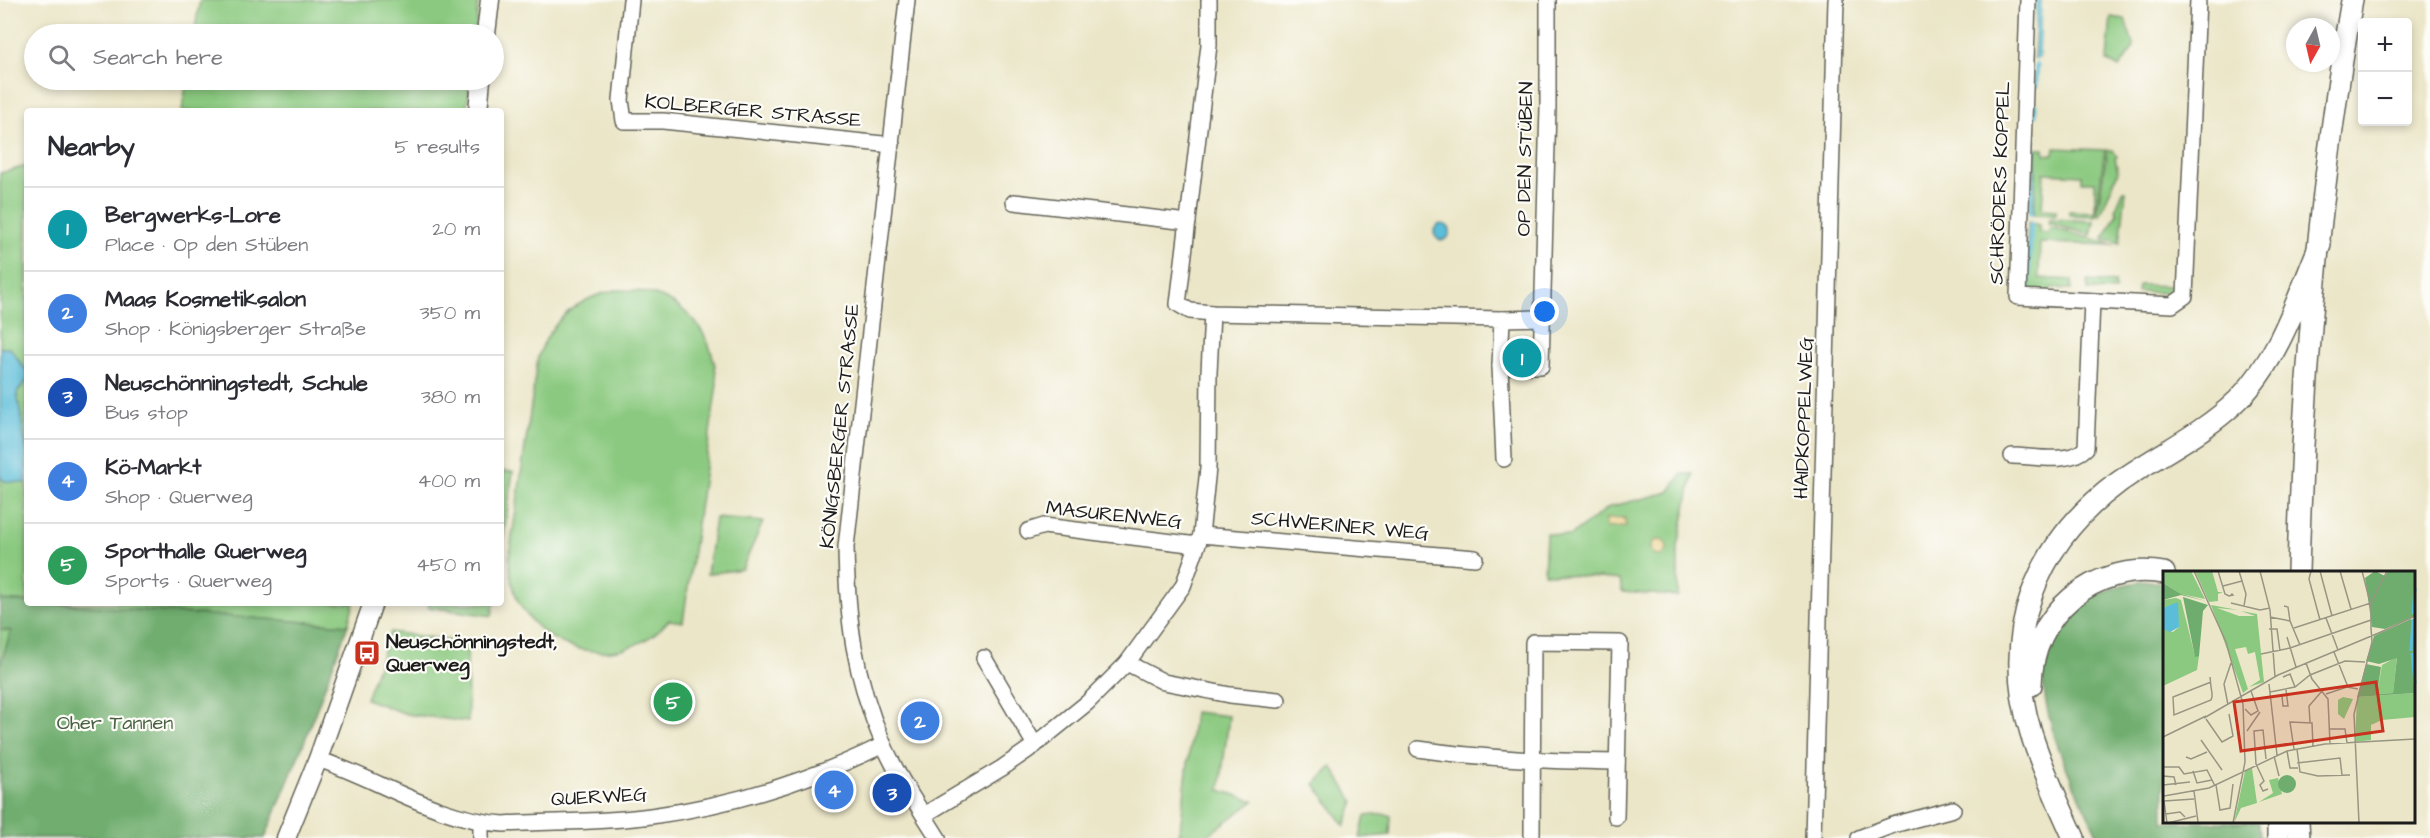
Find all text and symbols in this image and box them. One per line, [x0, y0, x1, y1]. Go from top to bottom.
north arrow [2286, 18, 2340, 72]
map controls [2358, 18, 2412, 126]
button: + [2358, 18, 2412, 72]
search box [24, 24, 504, 90]
icon: search [45, 41, 78, 74]
text: Search here [93, 42, 223, 73]
button: − [2358, 72, 2412, 126]
street label: OP DEN STÜBEN [1510, 81, 1540, 237]
street label: SCHRÖDERS KOPPEL [1982, 81, 2018, 285]
street label: KOLBERGER STRASSE [643, 88, 863, 134]
text: Nearby [48, 129, 135, 165]
text: 5 results [395, 133, 480, 161]
text: Bergwerks-Lore [105, 200, 281, 231]
text: 1 [66, 215, 69, 243]
text: 20 m [432, 215, 480, 243]
text: Place · Op den Stüben [105, 231, 308, 259]
text: Maas Kosmetiksalon [105, 284, 306, 315]
your location [1530, 297, 1559, 326]
text: 2 [62, 299, 73, 327]
text: 350 m [419, 299, 480, 327]
street label: KÖNIGSBERGER STRASSE [813, 302, 867, 550]
text: Shop · Königsberger Straße [105, 315, 366, 343]
pin: 1 [1502, 336, 1541, 380]
street label: HAIDKOPPELWEG [1787, 336, 1821, 499]
text: Neuschönningstedt, Schule [105, 368, 368, 399]
text: 3 [62, 383, 73, 411]
text: 380 m [421, 383, 480, 411]
text: Bus stop [105, 399, 188, 427]
text: Kö-Markt [105, 452, 201, 483]
text: 4 [61, 467, 74, 495]
text: 400 m [418, 467, 480, 495]
text: Shop · Querweg [105, 483, 253, 511]
street label: MASURENWEG [1045, 494, 1184, 536]
street label: SCHWERINER WEG [1250, 504, 1430, 548]
text: Sporthalle Querweg [105, 536, 306, 567]
text: 5 [60, 551, 75, 579]
text: 450 m [416, 551, 480, 579]
text: Sports · Querweg [105, 567, 272, 595]
inset map [2163, 571, 2415, 823]
place label: Neuschönningstedt, Querweg [386, 628, 558, 680]
bus stop icon: Neuschönningstedt, Querweg [352, 638, 382, 668]
pin: 5 [654, 680, 692, 724]
pin: 2 [900, 698, 940, 744]
park label: Oher Tannen [57, 709, 173, 737]
pin: 4 [814, 768, 854, 812]
pin: 3 [872, 770, 912, 816]
street label: QUERWEG [550, 780, 648, 813]

